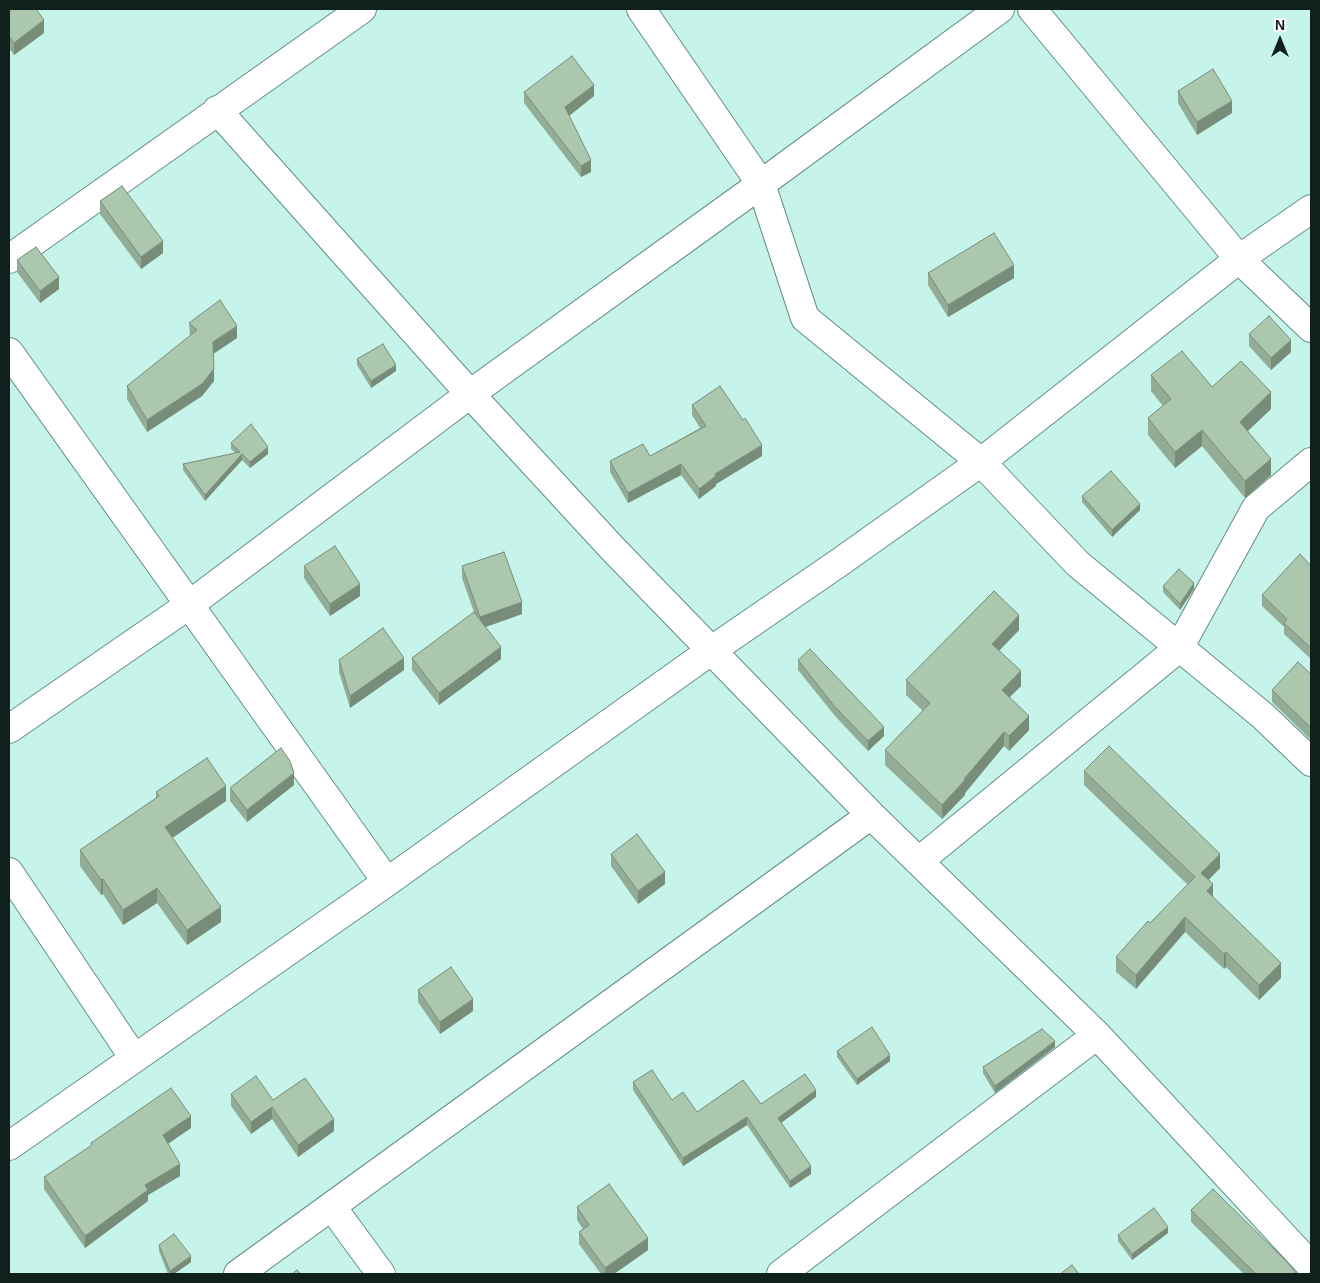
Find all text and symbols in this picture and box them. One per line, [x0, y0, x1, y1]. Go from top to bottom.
north arrow [1255, 15, 1305, 65]
text: N [1275, 17, 1285, 33]

